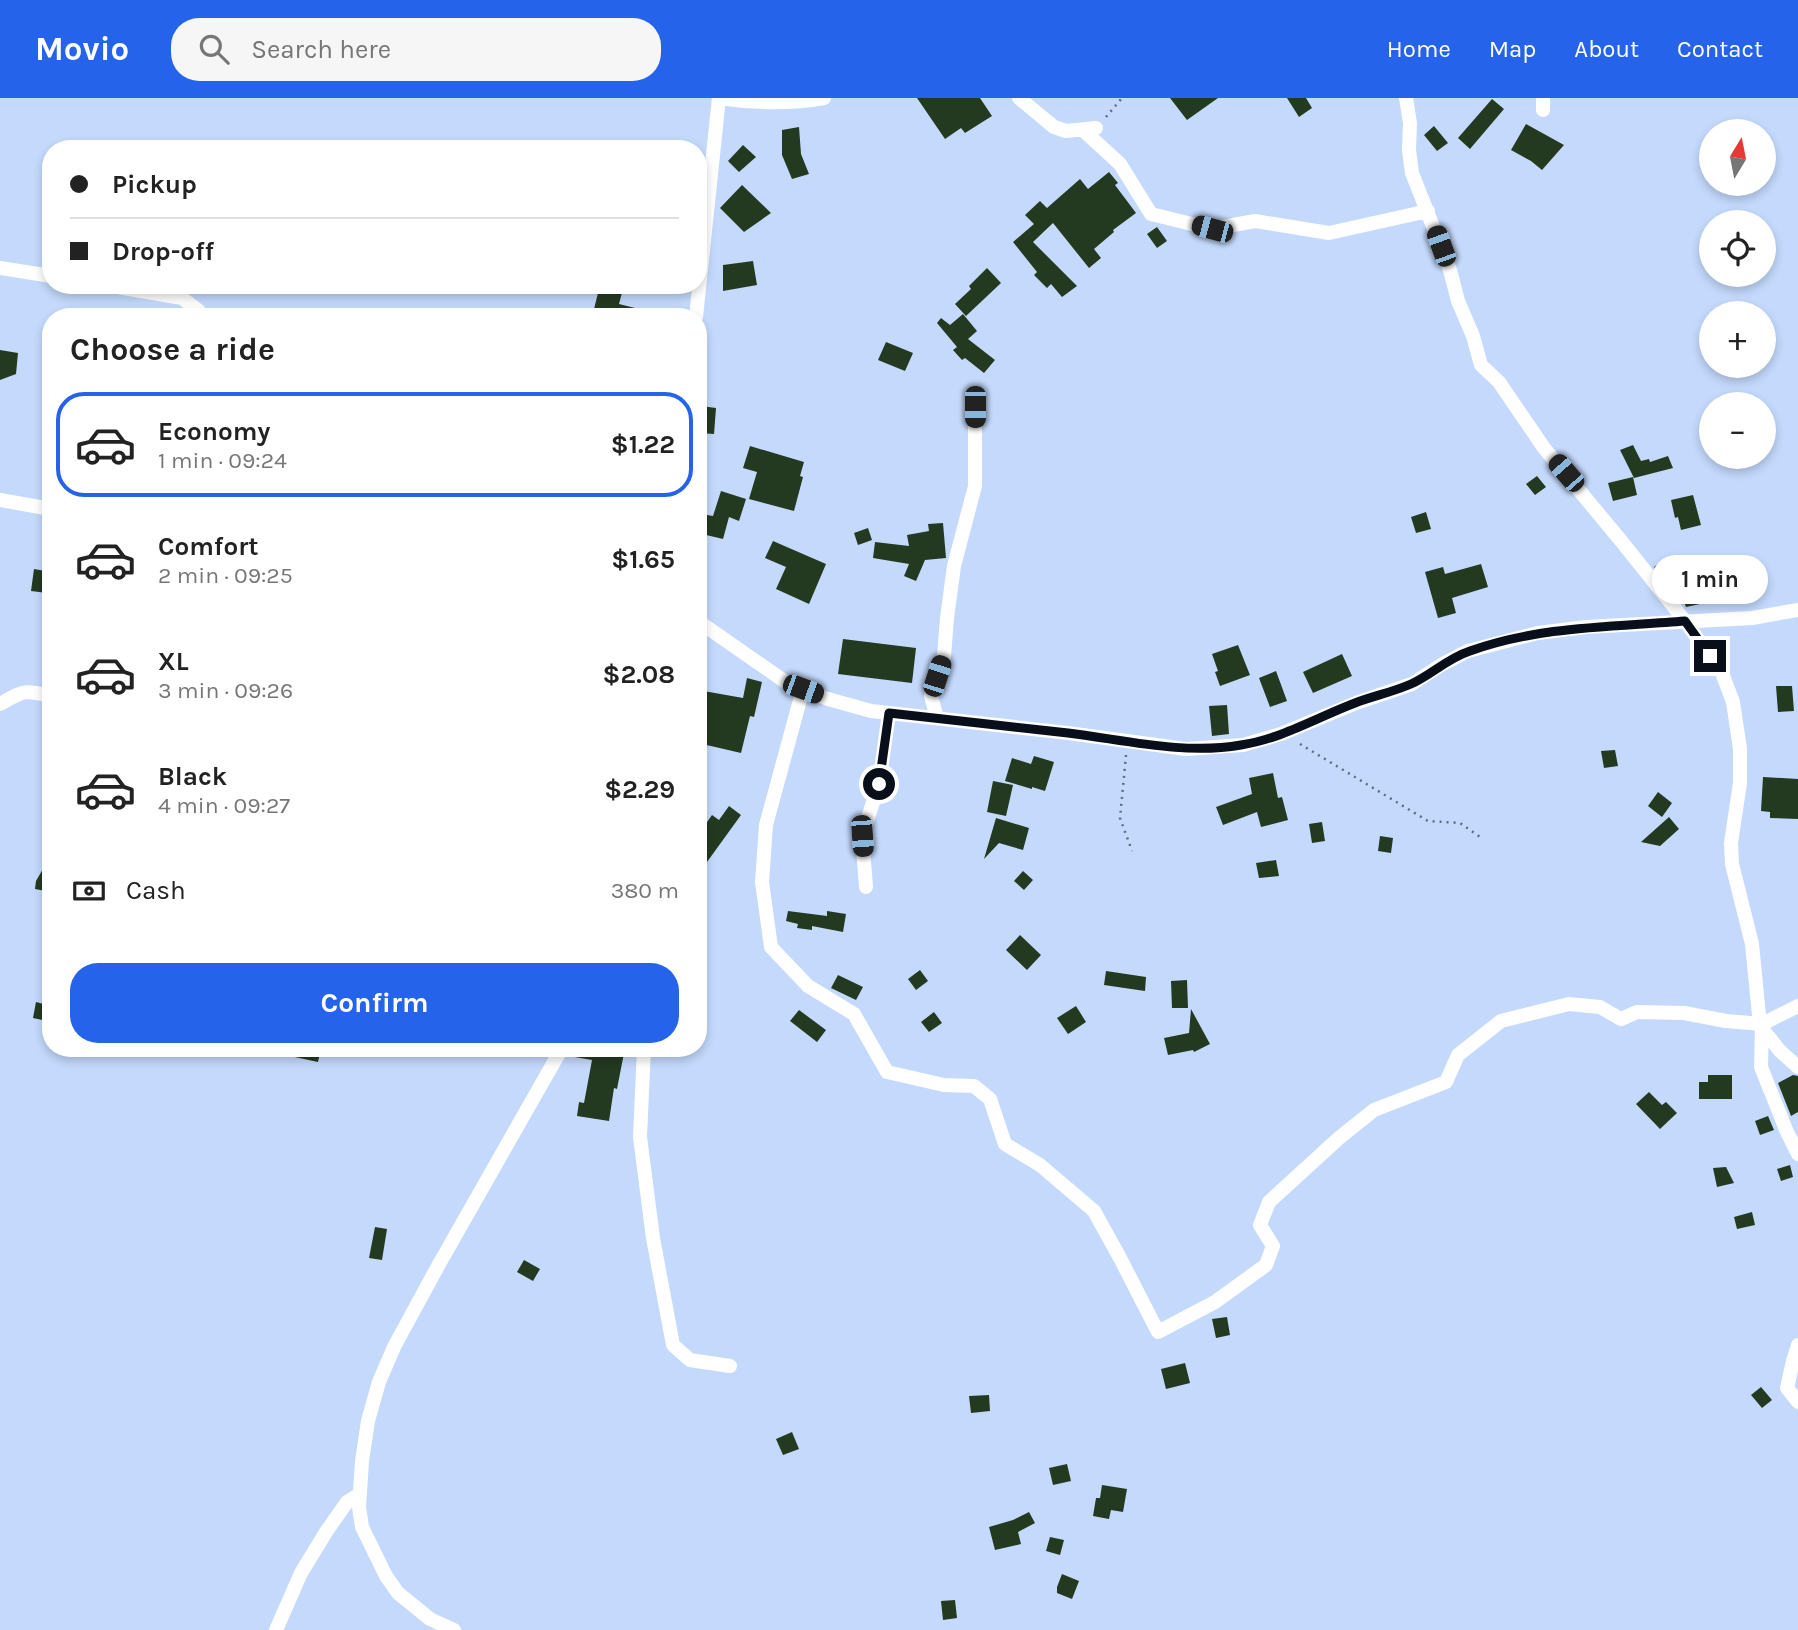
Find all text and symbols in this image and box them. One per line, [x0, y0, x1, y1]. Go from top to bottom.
search box [171, 18, 661, 81]
text: Movio [35, 30, 129, 68]
icon: search [195, 30, 233, 68]
text: Search here [251, 34, 391, 65]
text: Home [1387, 35, 1451, 63]
text: Map [1489, 35, 1536, 63]
text: About [1574, 35, 1639, 63]
text: Contact [1677, 35, 1763, 63]
north arrow [1699, 119, 1776, 196]
map controls [1699, 119, 1776, 469]
text: Pickup [112, 169, 197, 200]
button: locate [1699, 210, 1776, 287]
car [1189, 213, 1236, 245]
car [1424, 223, 1459, 269]
text: Drop-off [112, 236, 214, 267]
button: + [1699, 301, 1776, 378]
text: Choose a ride [70, 331, 275, 368]
car [965, 386, 986, 428]
button: − [1699, 392, 1776, 469]
icon: car [74, 413, 137, 476]
text: Economy [158, 416, 270, 447]
text: $1.22 [611, 429, 675, 460]
text: 1 min · 09:24 [158, 447, 287, 474]
car [1545, 450, 1588, 496]
icon: car [74, 528, 137, 591]
text: Comfort [158, 531, 259, 562]
text: $1.65 [611, 544, 675, 575]
callout: 1 min [1652, 554, 1768, 603]
text: 2 min · 09:25 [158, 562, 293, 589]
text: 1 min [1681, 566, 1739, 593]
route end [1694, 640, 1726, 672]
icon: car [74, 643, 137, 706]
text: XL [158, 646, 189, 677]
car [921, 653, 954, 699]
text: $2.08 [603, 659, 675, 690]
car [780, 672, 827, 706]
text: 3 min · 09:26 [158, 677, 293, 704]
icon: car [74, 758, 137, 821]
text: Black [158, 761, 227, 792]
route start [863, 768, 895, 800]
text: $2.29 [604, 774, 675, 805]
text: 4 min · 09:27 [158, 792, 290, 819]
car [851, 814, 874, 858]
icon: cash [70, 872, 108, 910]
text: Cash [126, 875, 186, 906]
text: 380 m [611, 877, 679, 904]
button: Confirm [70, 963, 679, 1043]

